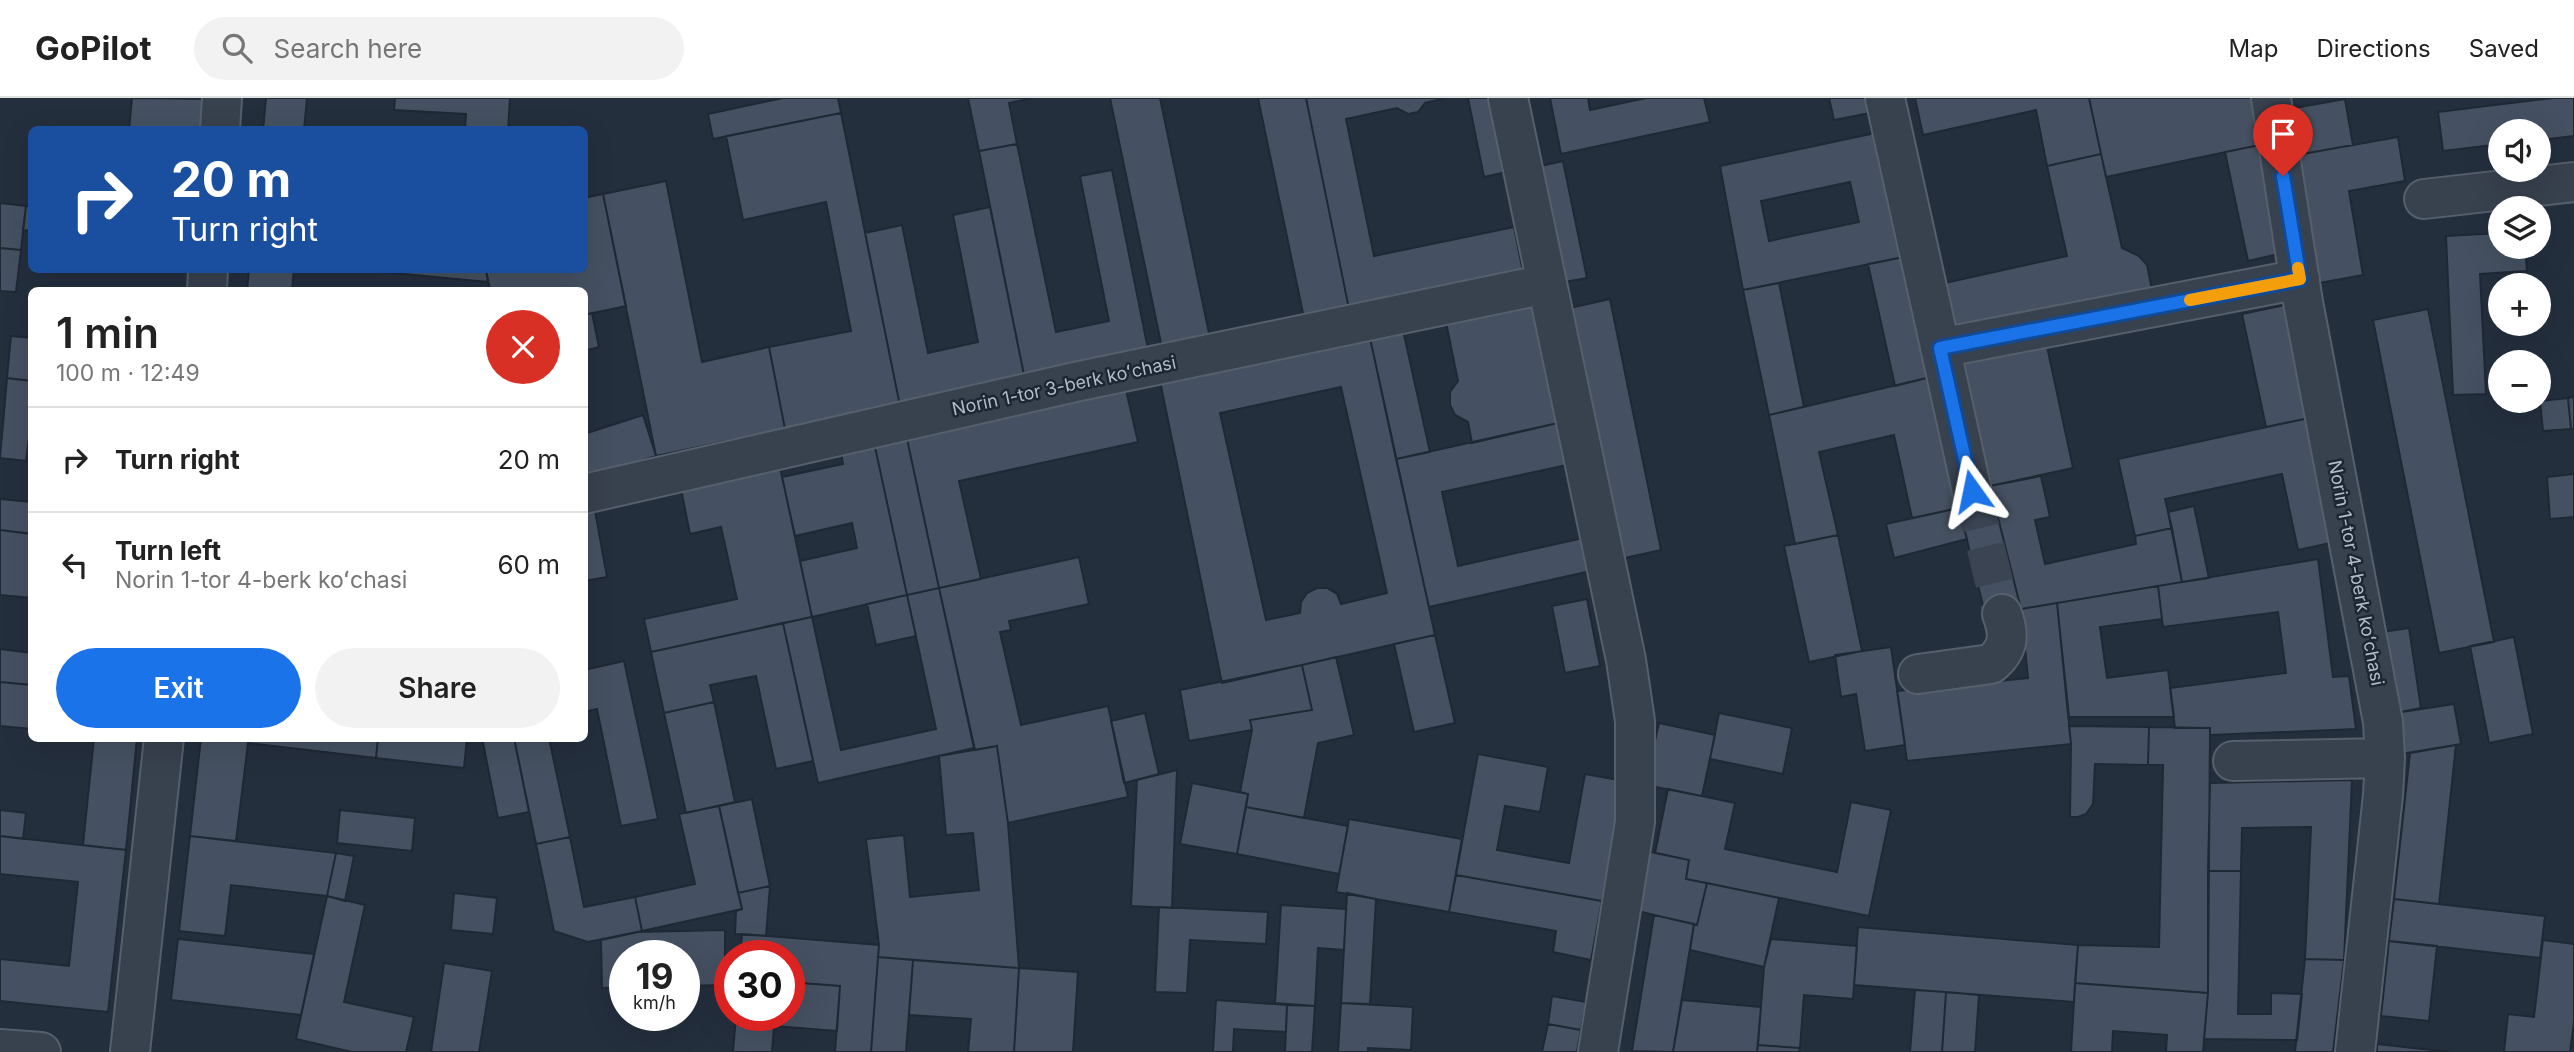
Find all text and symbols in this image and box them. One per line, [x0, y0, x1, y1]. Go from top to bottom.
search box [194, 17, 684, 80]
text: GoPilot [35, 28, 152, 68]
icon: search [218, 29, 256, 67]
text: Search here [274, 33, 422, 64]
text: Map [2229, 34, 2278, 63]
text: Directions [2316, 34, 2431, 63]
text: Saved [2469, 34, 2539, 63]
pin [2253, 104, 2313, 176]
icon: arrive [2264, 115, 2302, 153]
map controls [2488, 119, 2551, 413]
button: sound [2488, 119, 2551, 182]
text: 20 m [171, 150, 291, 209]
icon: right [56, 154, 147, 245]
button: layers [2488, 196, 2551, 259]
text: Turn right [171, 210, 318, 249]
button: + [2488, 273, 2551, 336]
text: 1 min [56, 307, 159, 358]
button: close [486, 310, 560, 384]
button: − [2488, 350, 2551, 413]
street label: Norin 1-tor 3-berk koʻchasi [950, 352, 1178, 420]
text: 100 m · 12:49 [56, 359, 200, 387]
icon: right [56, 441, 94, 479]
text: Turn right [115, 444, 240, 475]
text: 20 m [498, 444, 560, 475]
position arrow [1935, 454, 2009, 528]
street label: Norin 1-tor 4-berk koʻchasi [2324, 459, 2389, 687]
text: Turn left [115, 535, 221, 566]
icon: left [56, 546, 94, 584]
text: 60 m [497, 549, 560, 580]
text: Norin 1-tor 4-berk koʻchasi [115, 566, 407, 594]
button: Exit [56, 648, 301, 728]
button: Share [315, 648, 560, 728]
speed limit sign: 30 [714, 940, 805, 1031]
text: 19 [636, 955, 673, 997]
text: km/h [633, 992, 676, 1013]

